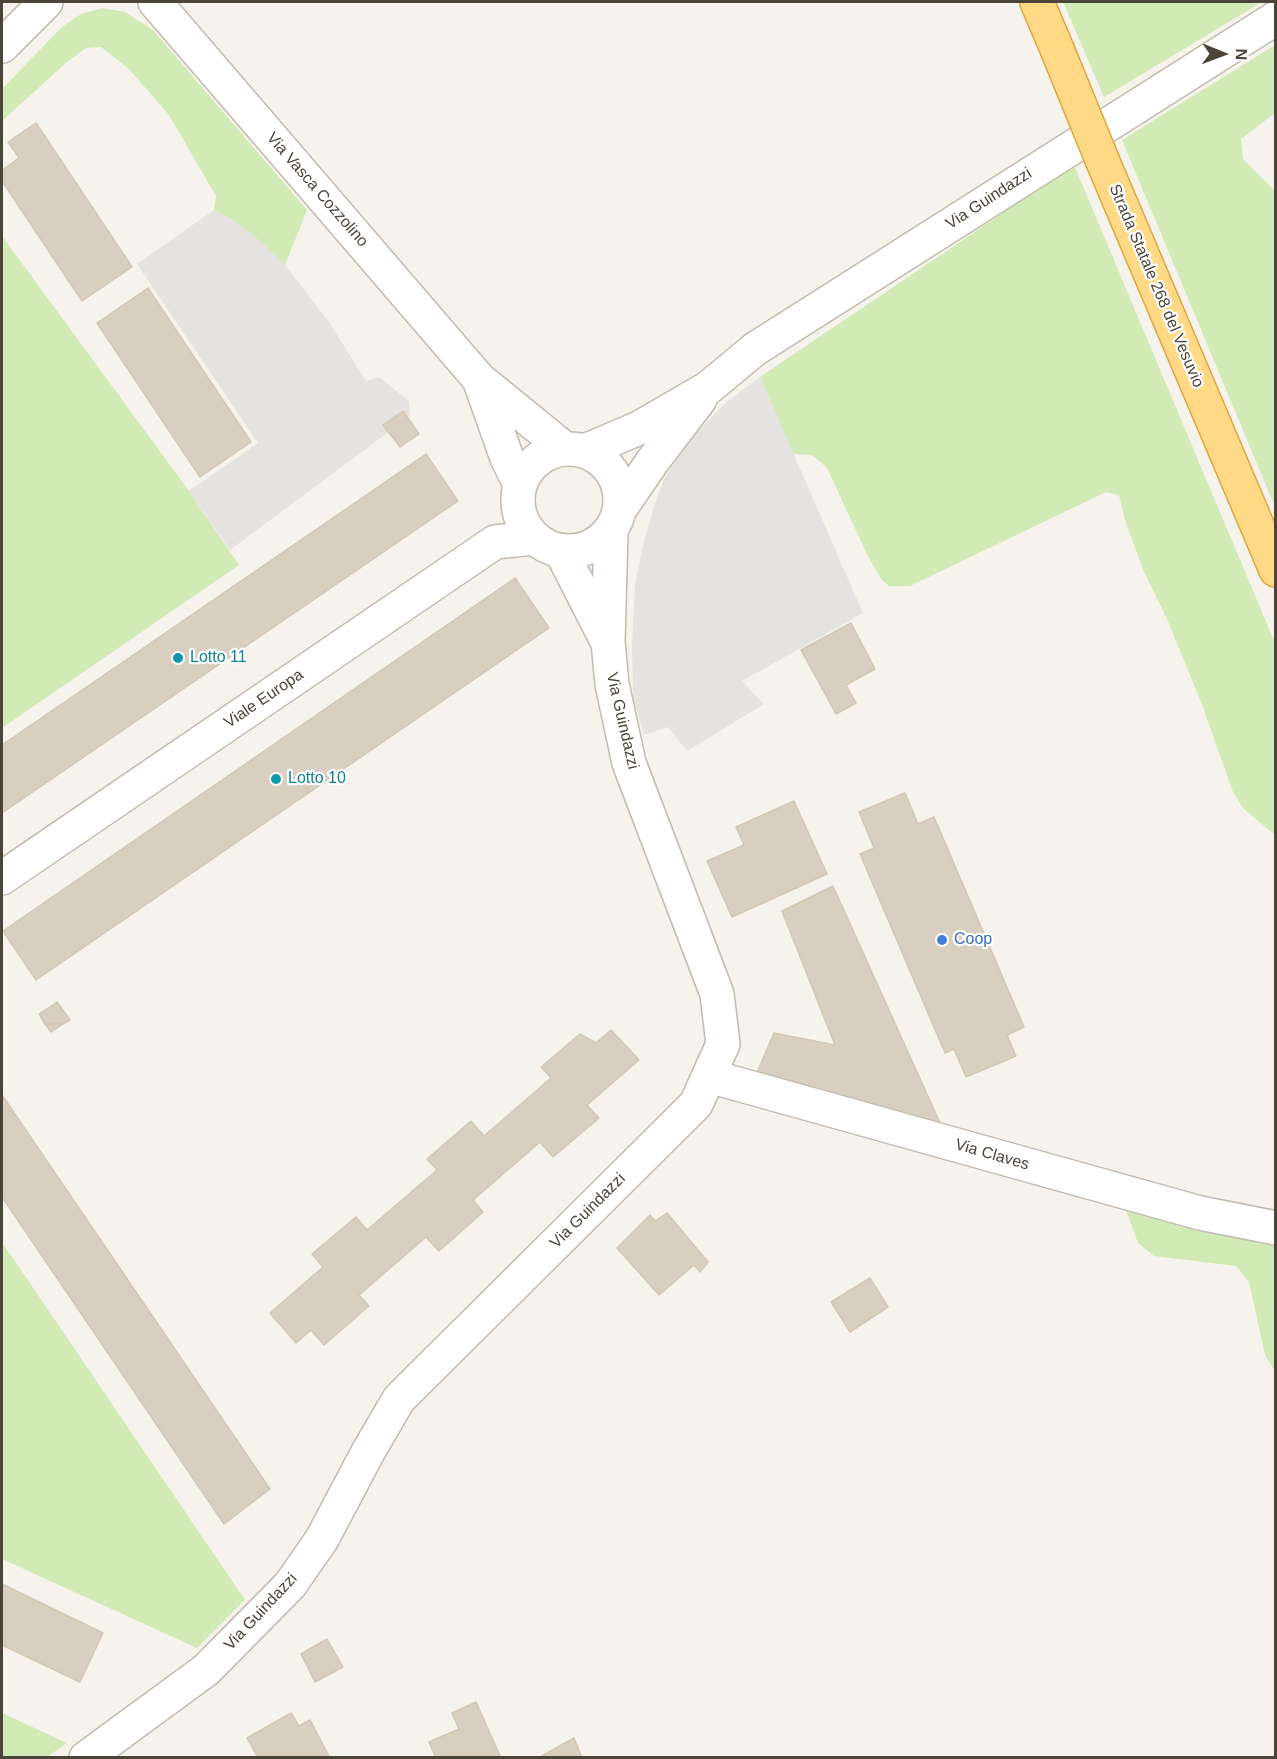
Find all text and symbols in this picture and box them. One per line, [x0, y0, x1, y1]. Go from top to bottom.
north arrow [1193, 24, 1253, 84]
text: N [1233, 48, 1250, 60]
street label: Via Vasca Cozzolino [262, 129, 372, 251]
street label: Via Guindazzi [942, 164, 1036, 234]
street label: Strada Statale 268 del Vesuvio [1104, 182, 1208, 390]
place label: Lotto 11 [190, 648, 247, 668]
marker: Lotto 11 [171, 651, 185, 665]
street label: Viale Europa [221, 666, 307, 732]
street label: Via Guindazzi [602, 671, 642, 771]
place label: Lotto 10 [288, 769, 346, 789]
marker: Lotto 10 [269, 772, 283, 786]
place label: Coop [954, 930, 992, 950]
marker: Coop [935, 933, 949, 947]
street label: Via Claves [953, 1135, 1031, 1175]
street label: Via Guindazzi [546, 1169, 630, 1253]
street label: Via Guindazzi [220, 1569, 302, 1655]

